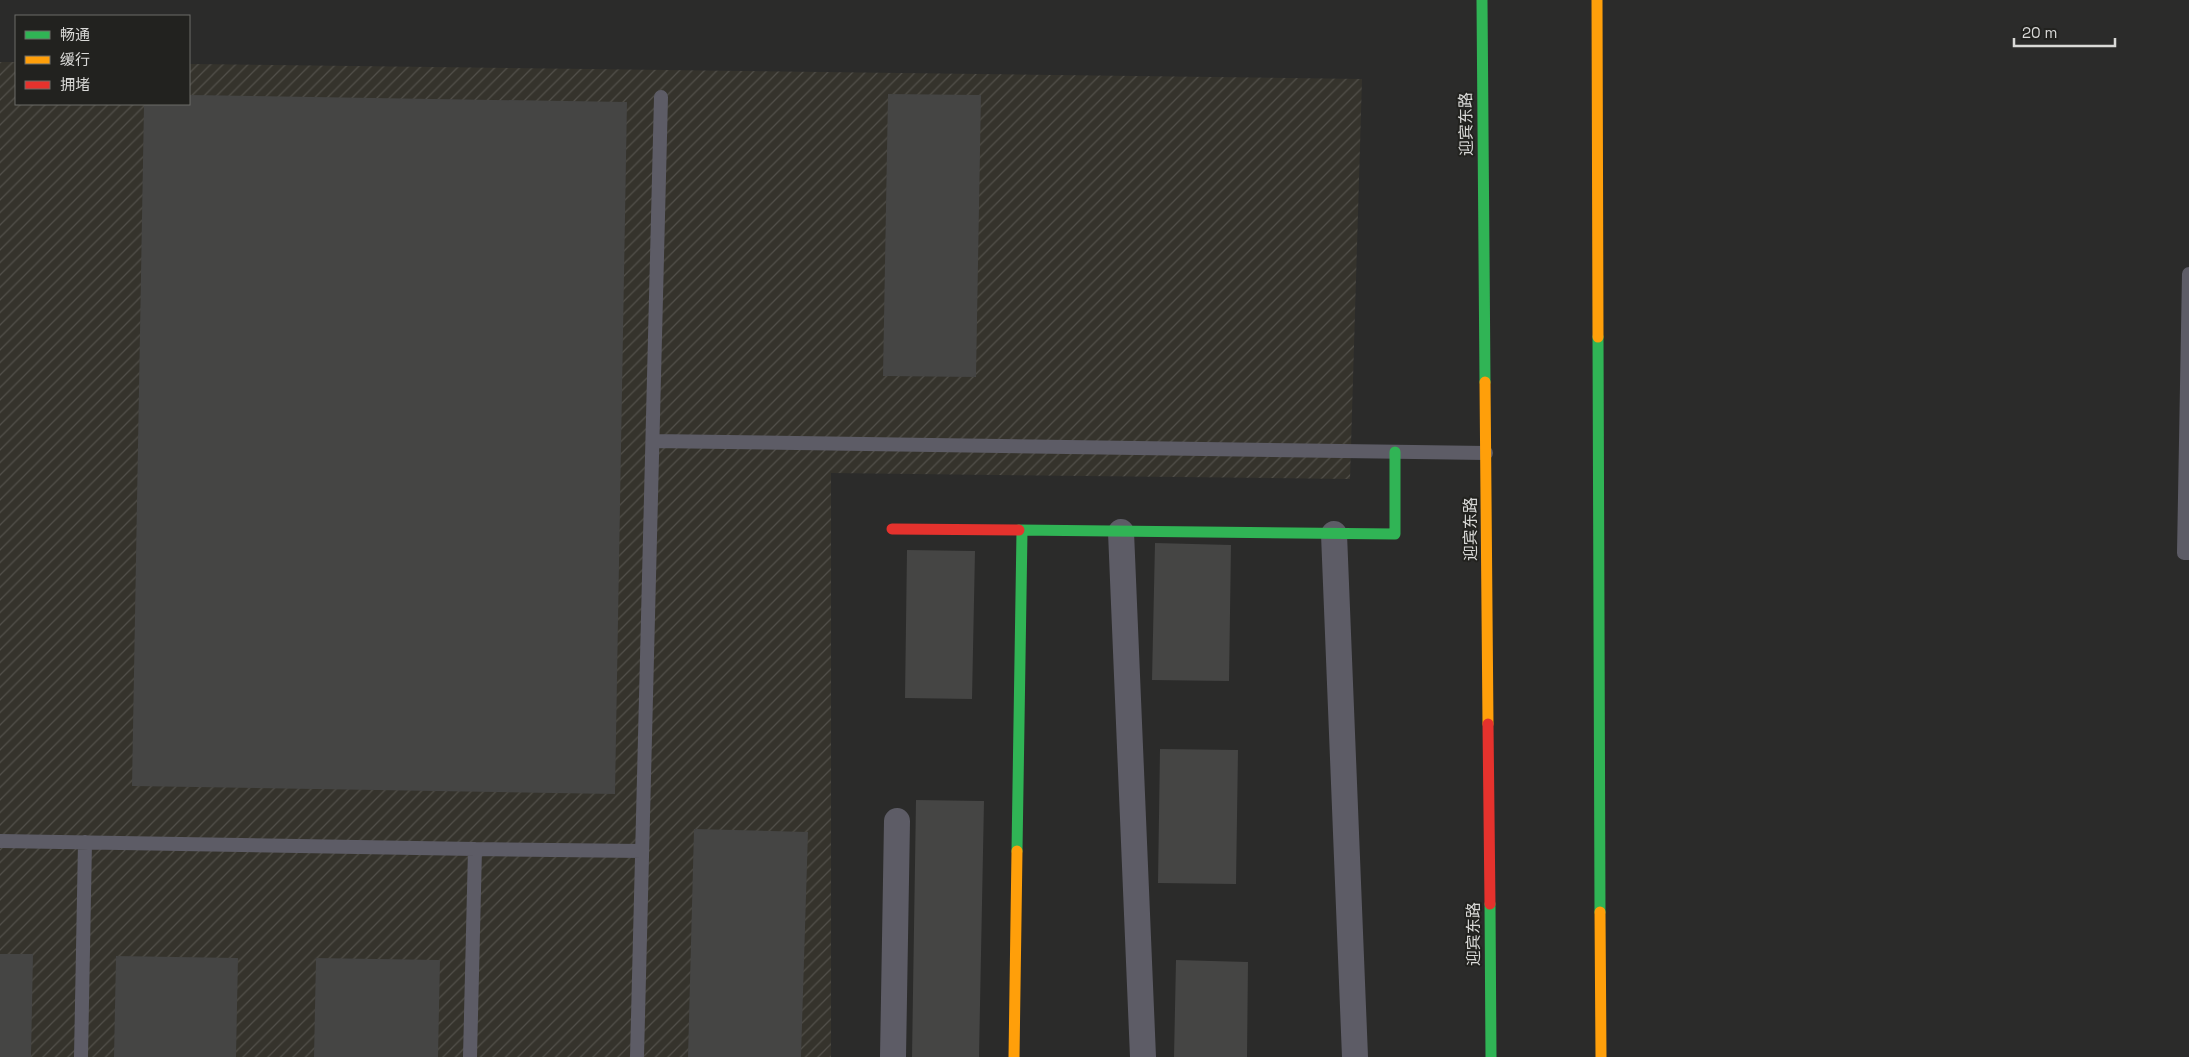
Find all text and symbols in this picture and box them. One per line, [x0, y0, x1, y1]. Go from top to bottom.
legend [15, 15, 190, 105]
scale bar [2014, 15, 2115, 47]
text: 20 m [2022, 23, 2057, 42]
text: 畅通 [60, 25, 90, 44]
text: 缓行 [60, 50, 90, 69]
text: 拥堵 [60, 75, 90, 94]
street label: 迎宾东路 [1455, 92, 1477, 156]
street label: 迎宾东路 [1460, 497, 1481, 561]
street label: 迎宾东路 [1463, 902, 1484, 966]

